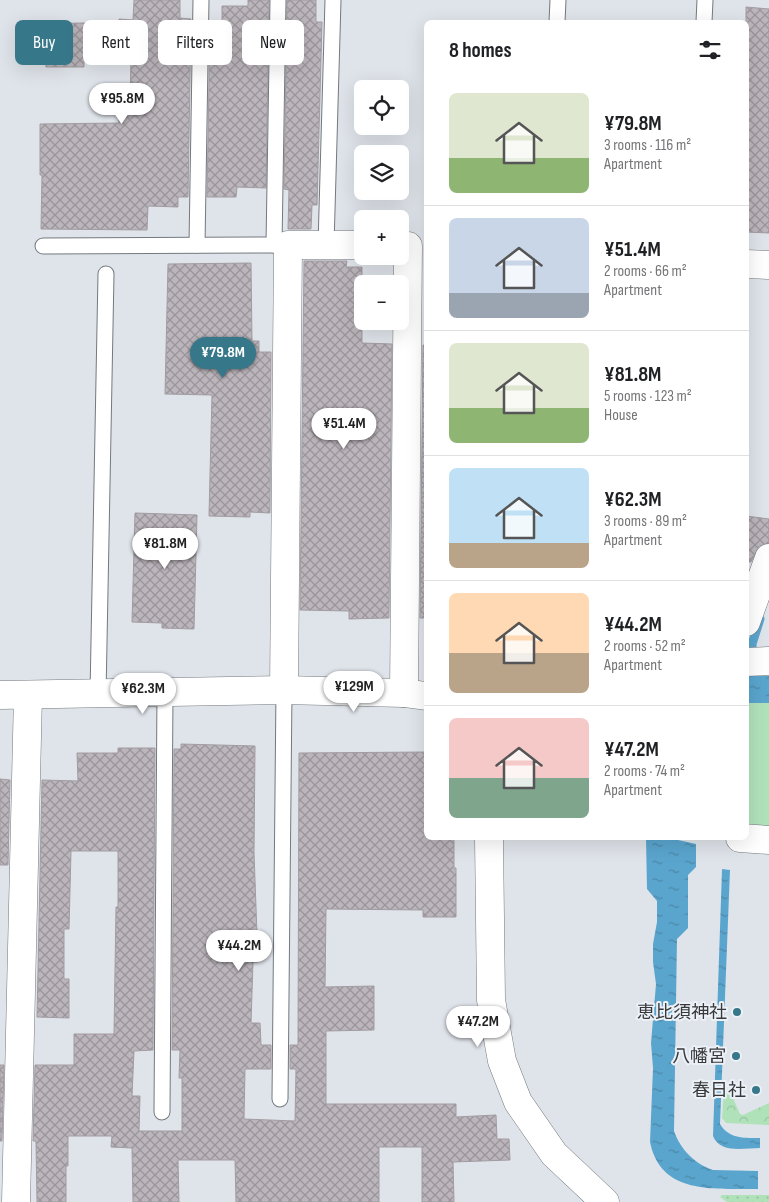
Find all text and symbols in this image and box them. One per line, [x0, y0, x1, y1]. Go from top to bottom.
chip: Buy [15, 20, 73, 65]
chip: Rent [83, 20, 148, 65]
chip: Filters [158, 20, 232, 65]
chip: New [242, 20, 304, 65]
icon: filters [696, 36, 724, 64]
text: 8 homes [449, 38, 512, 63]
map controls [354, 80, 409, 330]
button: locate [354, 80, 409, 135]
pin: ¥95.8M [81, 82, 163, 125]
text: ¥95.8M [100, 89, 144, 108]
text: ¥79.8M [604, 111, 662, 136]
icon: home [489, 113, 549, 173]
text: 3 rooms · 116 m² [604, 136, 691, 155]
button: layers [354, 145, 409, 200]
text: Apartment [604, 155, 662, 174]
button: + [354, 210, 409, 265]
text: ¥51.4M [604, 237, 661, 262]
icon: home [489, 238, 549, 298]
text: 2 rooms · 66 m² [604, 262, 687, 281]
button: − [354, 275, 409, 330]
text: Apartment [604, 281, 662, 300]
pin: ¥79.8M [182, 336, 264, 379]
text: ¥79.8M [201, 343, 245, 362]
text: ¥81.8M [604, 362, 661, 387]
icon: home [489, 363, 549, 423]
text: 5 rooms · 123 m² [604, 387, 692, 406]
text: House [604, 406, 638, 425]
pin: ¥51.4M [303, 408, 385, 450]
text: ¥51.4M [322, 414, 366, 433]
text: ¥62.3M [604, 487, 661, 512]
icon: home [489, 488, 549, 548]
text: 3 rooms · 89 m² [604, 512, 687, 531]
pin: ¥81.8M [124, 528, 206, 570]
text: Apartment [604, 531, 662, 550]
text: ¥81.8M [143, 534, 187, 553]
text: ¥44.2M [604, 612, 662, 637]
icon: home [489, 613, 549, 673]
text: 2 rooms · 52 m² [604, 637, 686, 656]
text: Apartment [604, 656, 662, 675]
pin: ¥129M [319, 670, 389, 713]
pin: ¥62.3M [102, 672, 184, 715]
text: ¥129M [334, 677, 374, 696]
text: ¥62.3M [121, 679, 165, 698]
text: ¥47.2M [604, 737, 659, 762]
icon: home [489, 738, 549, 798]
text: 2 rooms · 74 m² [604, 762, 685, 781]
text: Apartment [604, 781, 662, 800]
pin: ¥44.2M [198, 930, 280, 972]
text: ¥44.2M [217, 936, 261, 955]
place label: 恵比須神社 [637, 1002, 727, 1023]
pin: ¥47.2M [437, 1006, 519, 1048]
marker: 恵比須神社 [731, 1006, 743, 1018]
text: ¥47.2M [457, 1012, 499, 1031]
place label: 八幡宮 [672, 1046, 726, 1067]
marker: 八幡宮 [730, 1050, 742, 1062]
place label: 春日社 [692, 1080, 746, 1101]
marker: 春日社 [750, 1084, 762, 1096]

